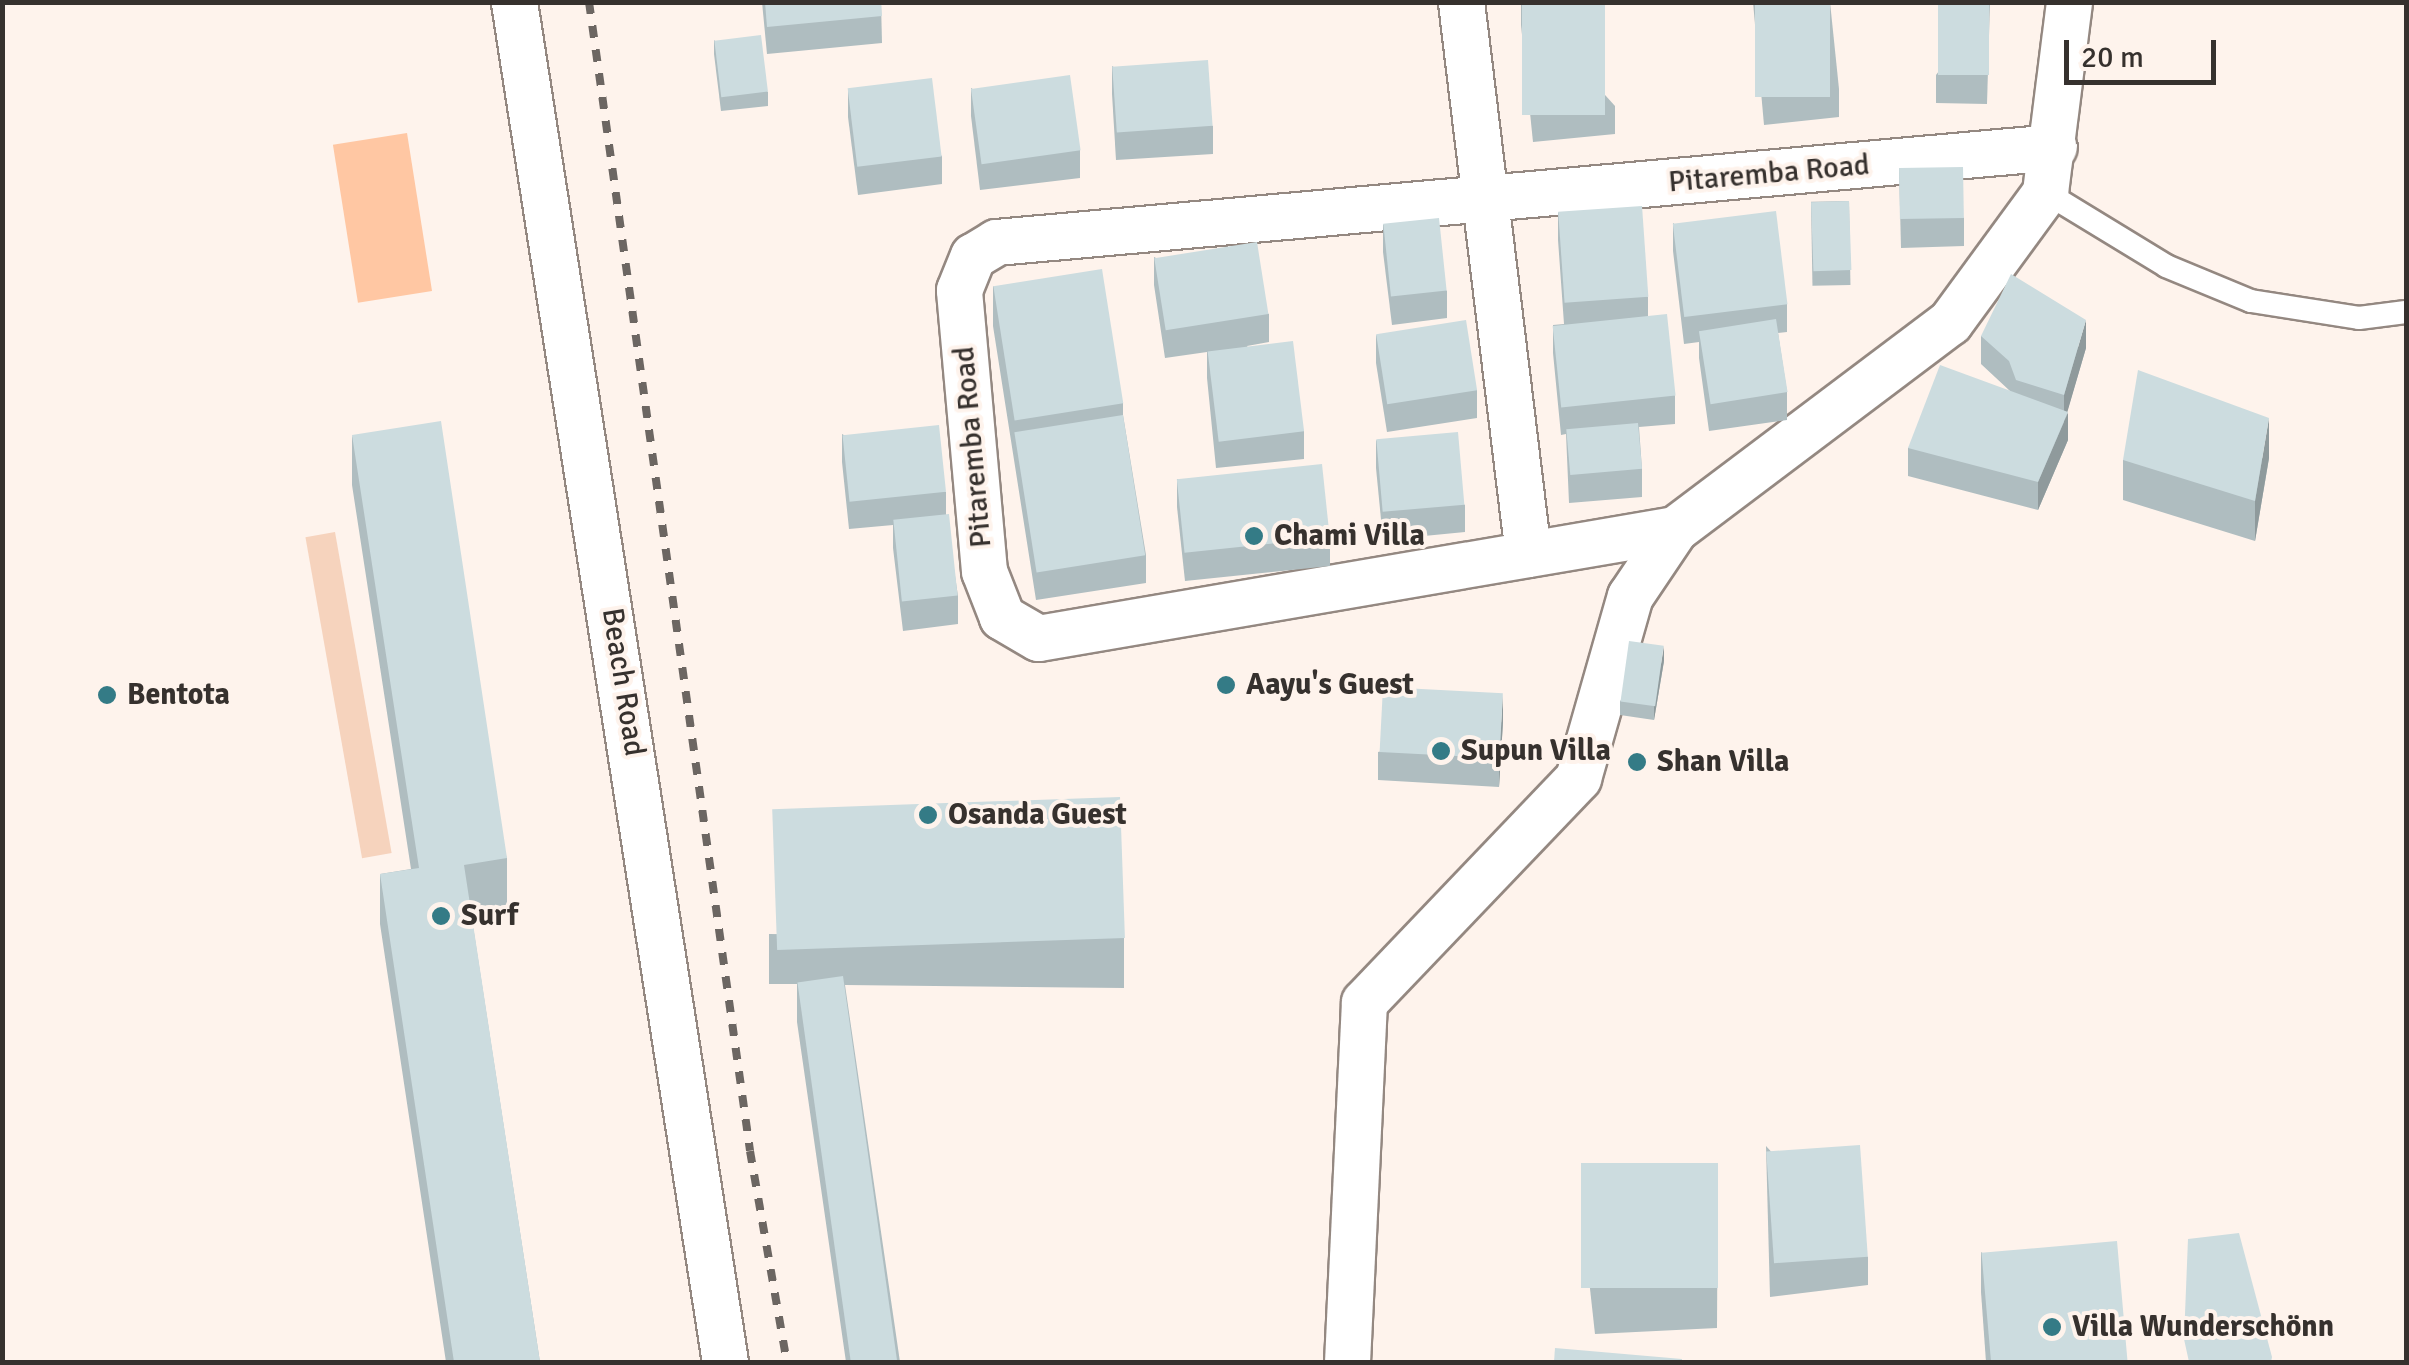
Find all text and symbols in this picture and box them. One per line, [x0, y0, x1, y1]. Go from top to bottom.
scale bar [2069, 20, 2222, 82]
text: 20 m [2081, 39, 2144, 76]
street label: Pitaremba Road [1667, 147, 1871, 201]
street label: Pitaremba Road [946, 345, 1000, 549]
place label: Chami Villa [1274, 518, 1425, 554]
marker: Chami Villa [1243, 525, 1265, 547]
street label: Beach Road [594, 605, 652, 759]
place label: Aayu's Guest [1246, 667, 1414, 703]
marker: Aayu's Guest [1215, 674, 1237, 696]
place label: Bentota [127, 677, 230, 713]
marker: Bentota [96, 684, 118, 706]
place label: Supun Villa [1461, 733, 1611, 769]
marker: Supun Villa [1430, 740, 1452, 762]
place label: Shan Villa [1657, 744, 1789, 780]
marker: Shan Villa [1626, 751, 1648, 773]
place label: Osanda Guest [948, 797, 1127, 833]
marker: Osanda Guest [917, 804, 939, 826]
place label: Surf [461, 898, 518, 934]
marker: Surf [430, 905, 452, 927]
place label: Villa Wunderschönn [2072, 1309, 2334, 1345]
marker: Villa Wunderschönn [2041, 1316, 2063, 1338]

